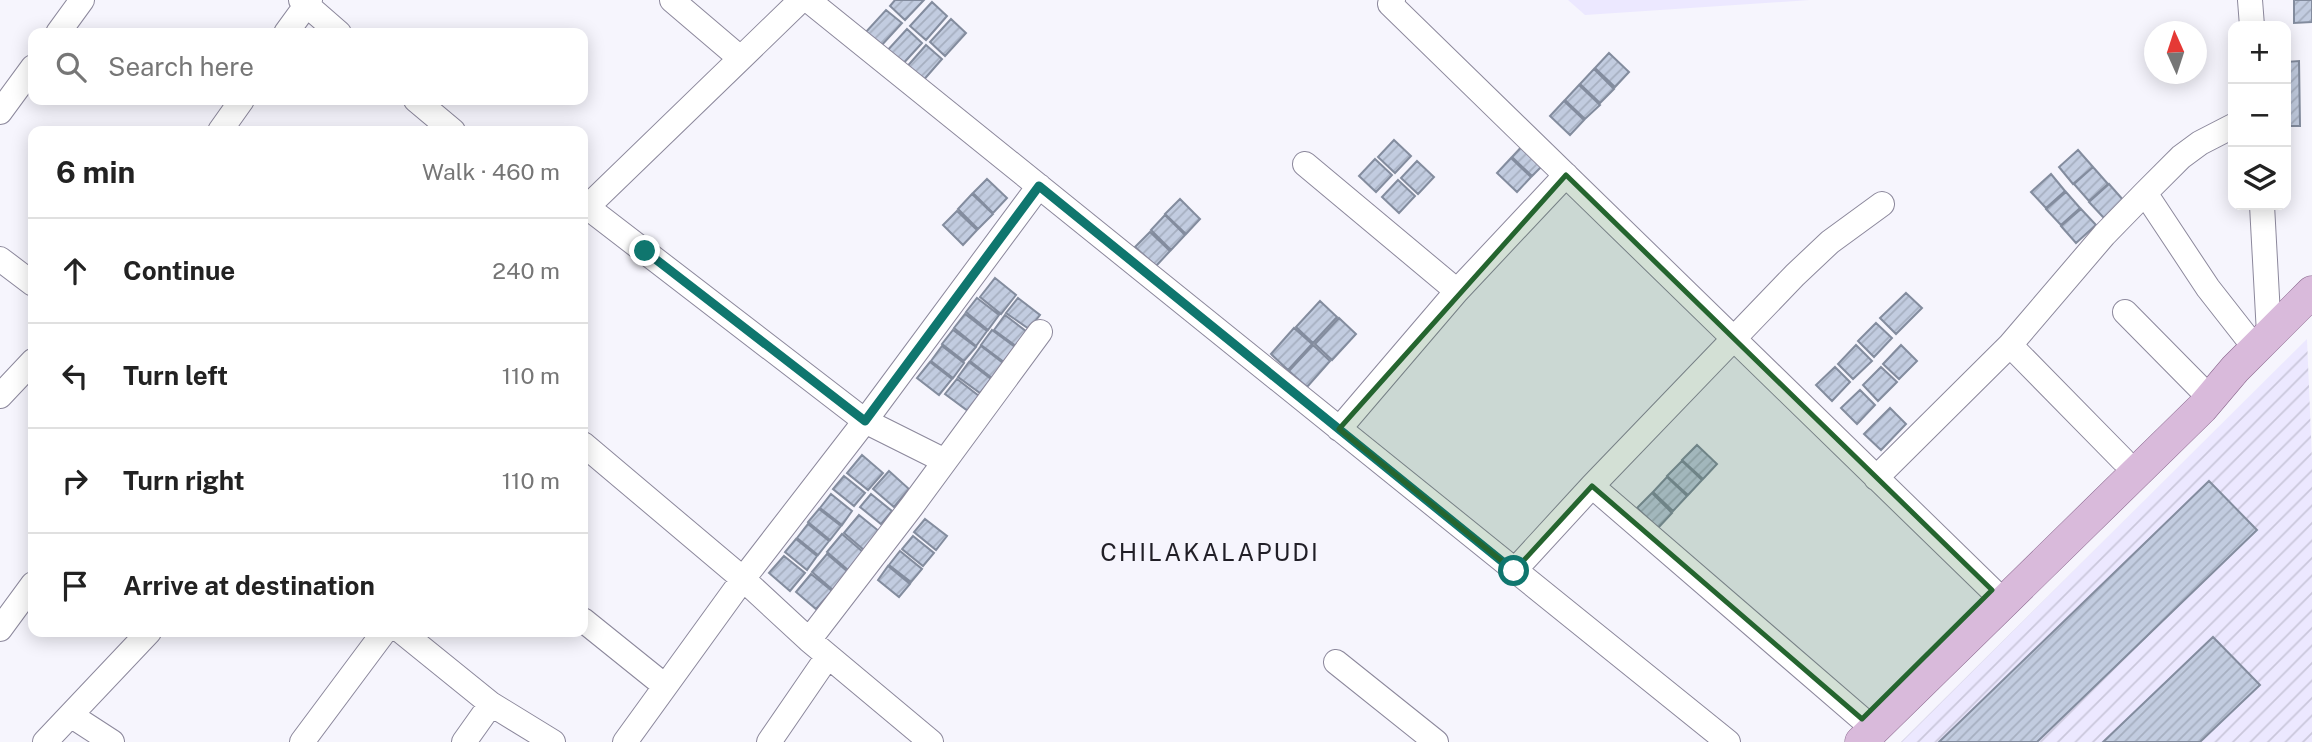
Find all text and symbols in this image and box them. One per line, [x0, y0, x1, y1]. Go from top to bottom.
north arrow [2144, 21, 2207, 84]
map controls [2228, 21, 2291, 210]
button: + [2228, 21, 2291, 84]
search box [28, 28, 588, 105]
icon: search [52, 48, 90, 86]
text: Search here [108, 51, 254, 82]
button: − [2228, 84, 2291, 147]
button: layers [2228, 147, 2291, 210]
text: 6 min [56, 154, 135, 190]
text: Walk · 460 m [422, 158, 560, 185]
route end [629, 235, 660, 266]
icon: ahead [56, 252, 94, 290]
text: Continue [123, 255, 235, 286]
text: 240 m [492, 257, 560, 284]
icon: left [56, 357, 94, 395]
text: Turn left [123, 360, 228, 391]
text: 110 m [502, 362, 560, 389]
icon: right [56, 462, 94, 500]
text: Turn right [123, 465, 245, 496]
text: 110 m [502, 467, 560, 494]
district label: CHILAKALAPUDI [1100, 538, 1320, 566]
route start [1498, 555, 1529, 586]
icon: arrive [56, 567, 94, 605]
text: Arrive at destination [123, 570, 375, 601]

